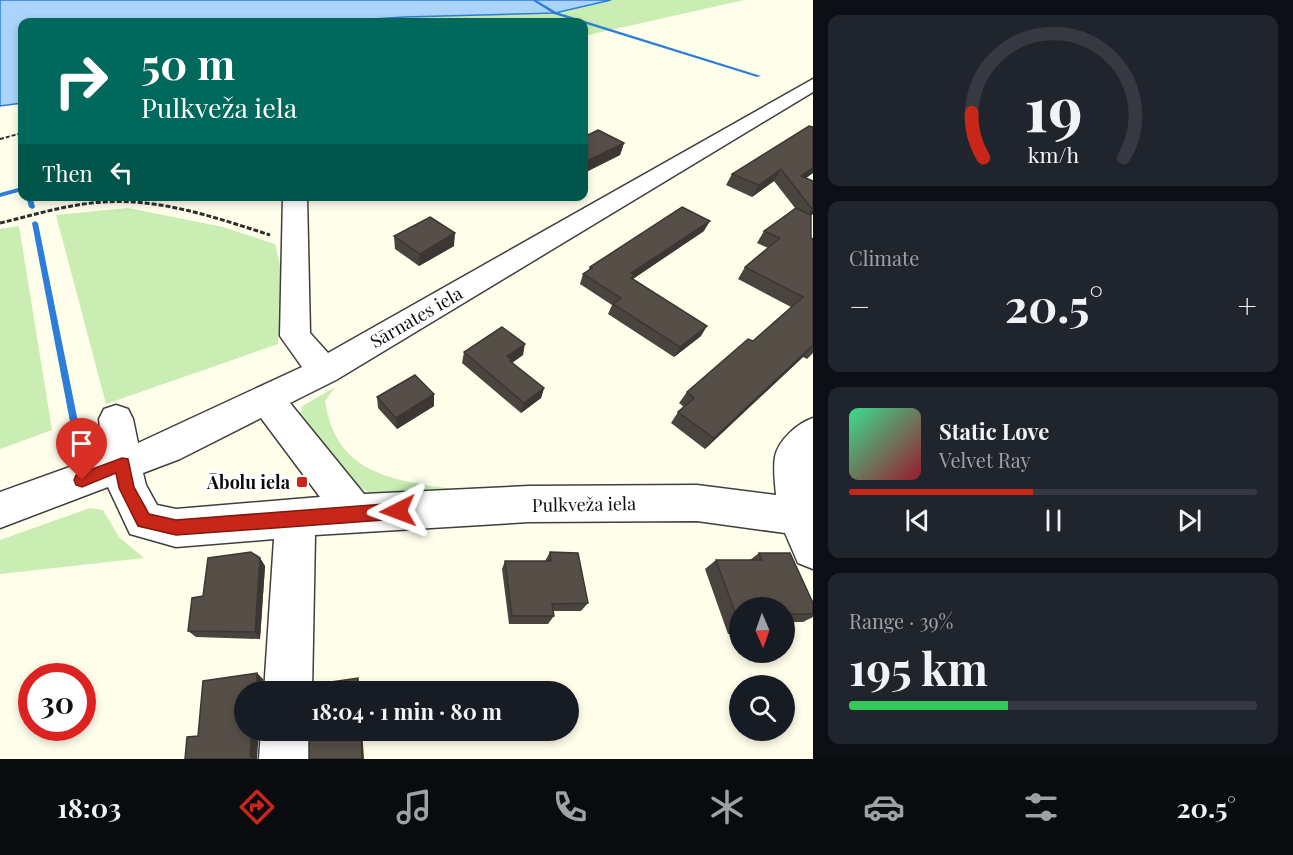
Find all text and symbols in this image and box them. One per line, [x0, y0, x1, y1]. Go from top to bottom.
text: 50 m [141, 35, 235, 91]
icon: right [42, 42, 120, 120]
text: 19 [1024, 64, 1082, 148]
text: Pulkveža iela [141, 89, 297, 125]
text: km/h [1027, 140, 1079, 168]
icon: left [105, 156, 138, 189]
text: Then [42, 158, 93, 188]
text: Climate [849, 244, 919, 271]
text: 20.5° [1005, 274, 1103, 334]
street label: Sārnates iela [365, 281, 467, 353]
text: − [849, 283, 870, 327]
text: + [1238, 283, 1257, 327]
text: Static Love [939, 416, 1049, 446]
pin [56, 418, 107, 480]
icon: arrive [65, 427, 98, 460]
text: Velvet Ray [939, 446, 1031, 473]
place label: Ābolu iela [206, 470, 291, 494]
marker: Ābolu iela [295, 475, 309, 489]
position arrow [366, 479, 430, 543]
street label: Pulkveža iela [532, 491, 636, 517]
icon: previous [901, 504, 934, 537]
icon: pause [1037, 504, 1070, 537]
icon: next [1173, 504, 1206, 537]
north arrow [729, 597, 795, 663]
map controls [729, 597, 795, 741]
text: Range · 39% [849, 607, 953, 634]
text: 195 km [849, 637, 988, 697]
speed limit sign: 30 [18, 663, 96, 741]
button: search [729, 675, 795, 741]
text: 18:04 · 1 min · 80 m [311, 696, 502, 726]
icon: directions [236, 786, 278, 828]
icon: music [393, 786, 435, 828]
icon: phone [549, 786, 591, 828]
icon: climate [706, 786, 748, 828]
icon: car [863, 786, 905, 828]
icon: filters [1020, 786, 1062, 828]
text: 18:03 [57, 789, 121, 825]
text: 20.5° [1176, 789, 1236, 825]

